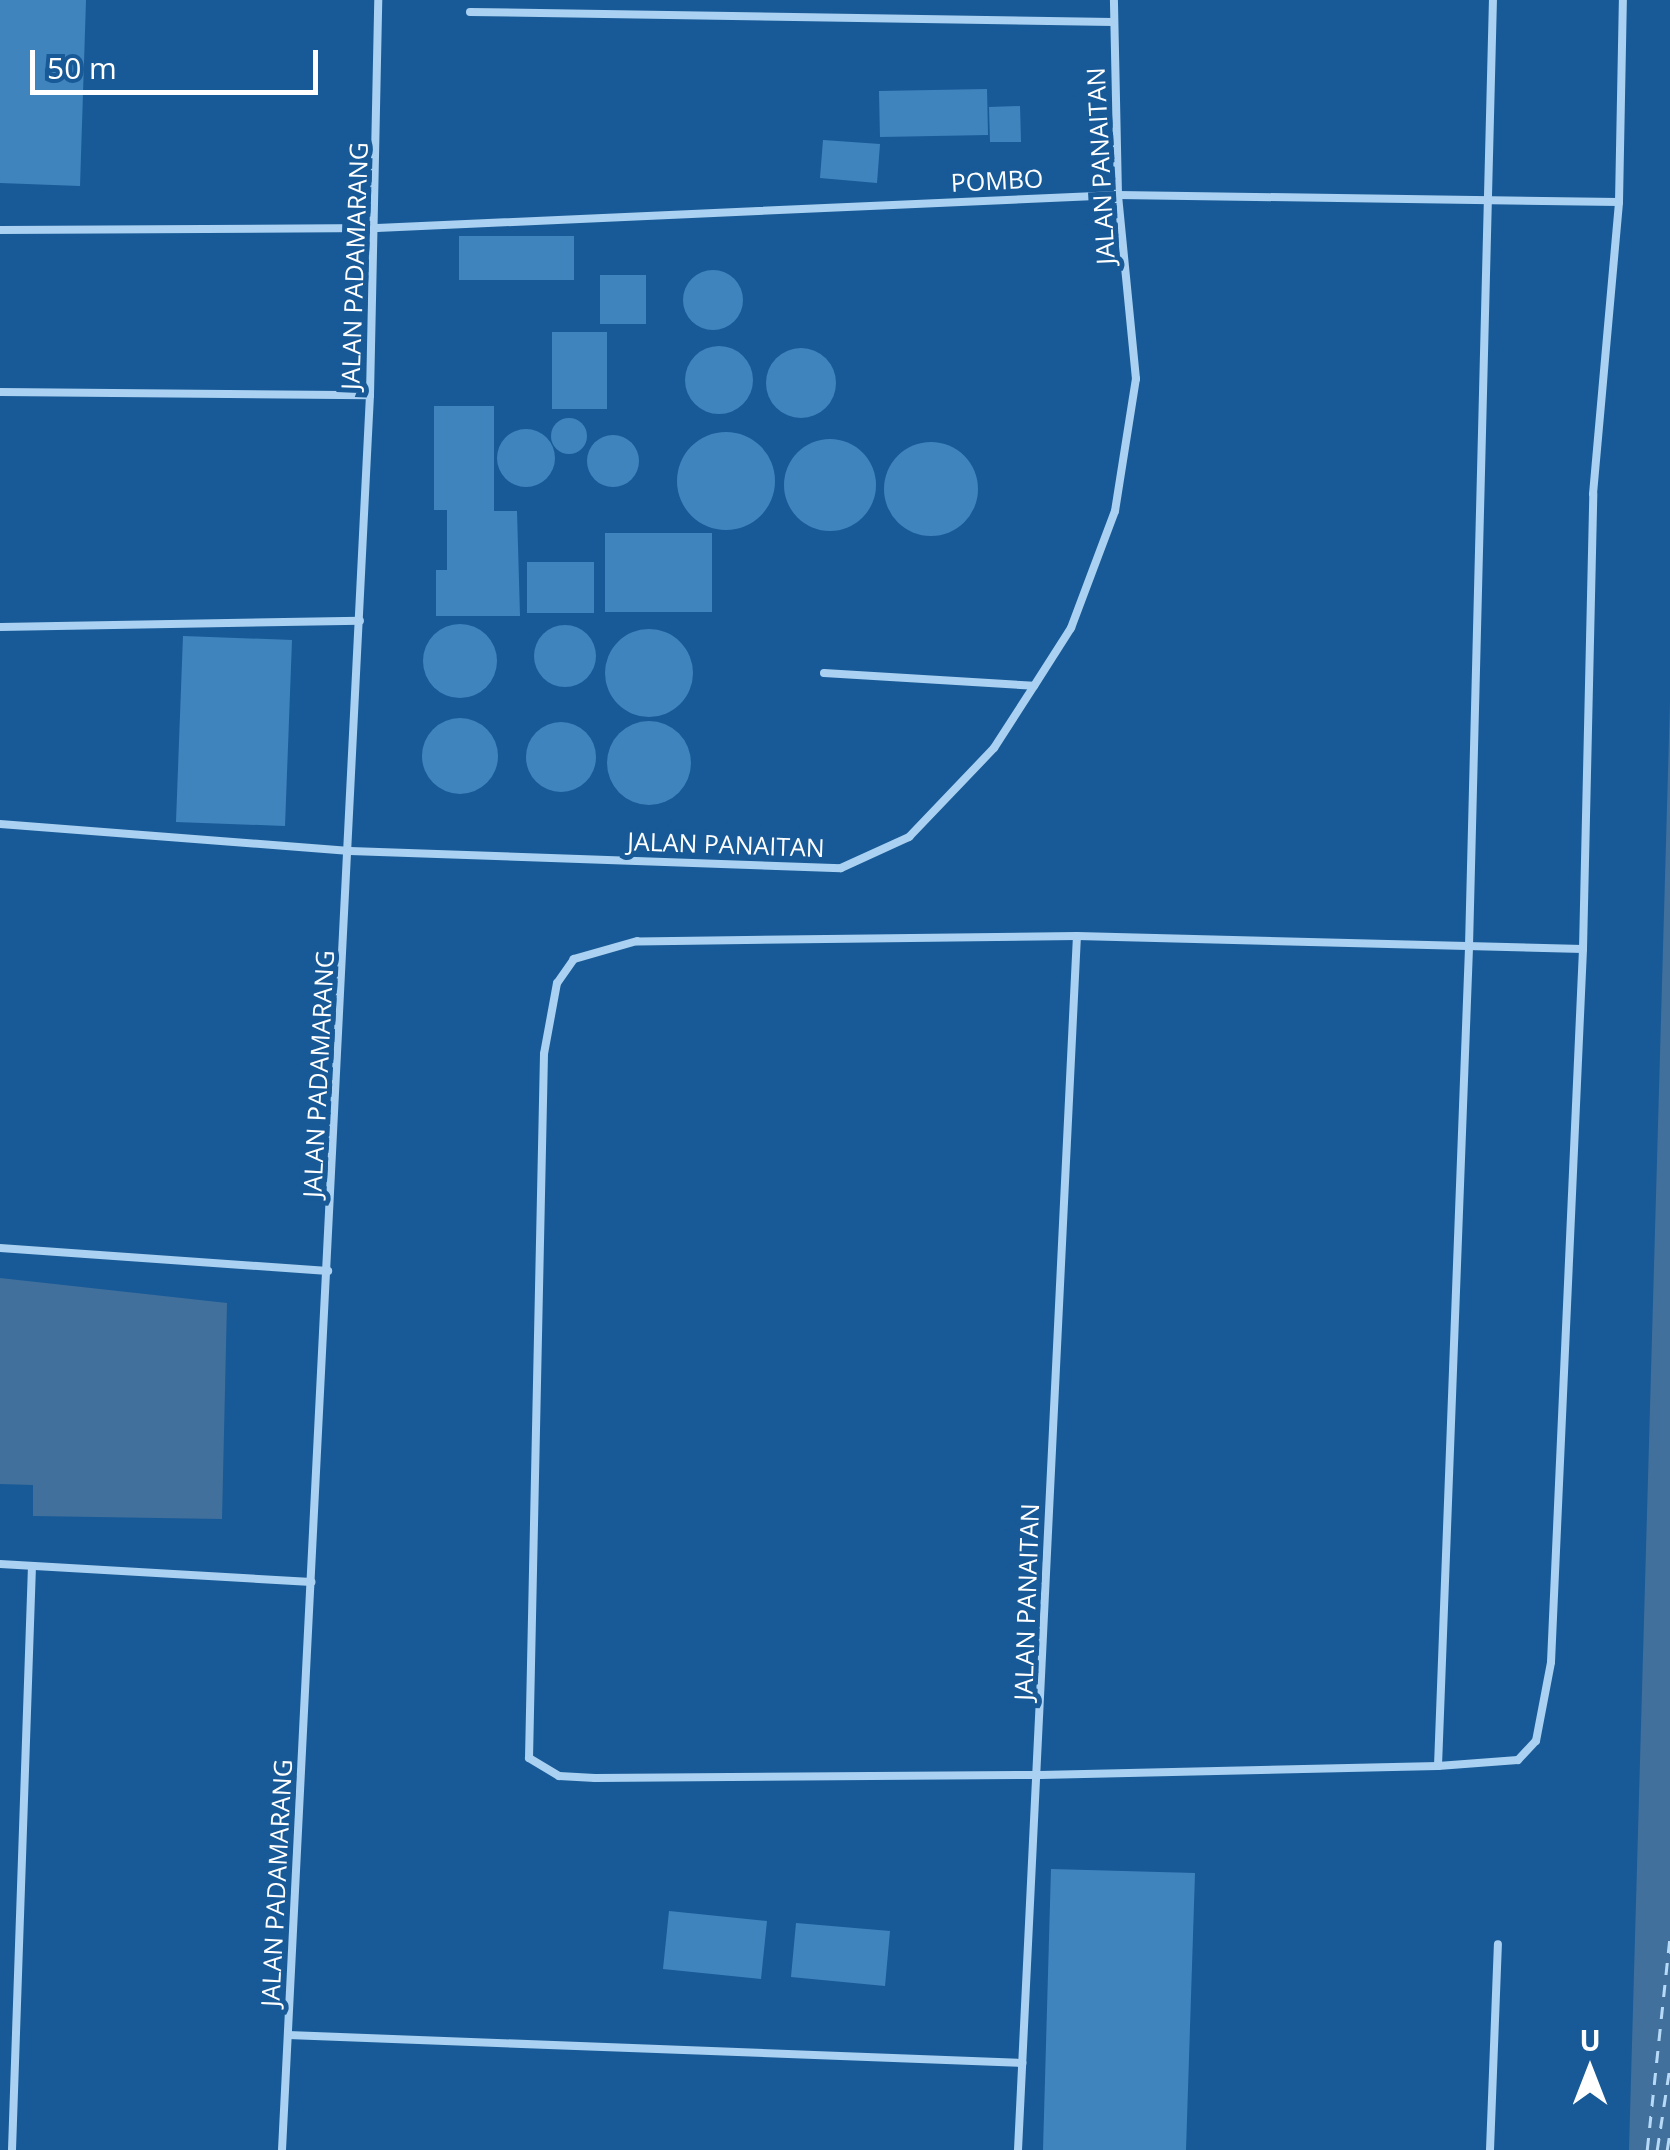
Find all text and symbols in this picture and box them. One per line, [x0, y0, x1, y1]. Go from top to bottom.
scale bar [35, 30, 322, 92]
text: 50 m [47, 47, 117, 88]
street label: JALAN PANAITAN [1080, 67, 1120, 265]
street label: JALAN PADAMARANG [335, 142, 373, 390]
street label: POMBO [950, 163, 1044, 197]
street label: JALAN PANAITAN [627, 826, 825, 862]
street label: JALAN PADAMARANG [297, 949, 339, 1199]
street label: JALAN PANAITAN [1008, 1503, 1044, 1701]
street label: JALAN PADAMARANG [255, 1758, 297, 2008]
north arrow [1540, 2020, 1640, 2120]
text: U [1579, 2021, 1601, 2059]

